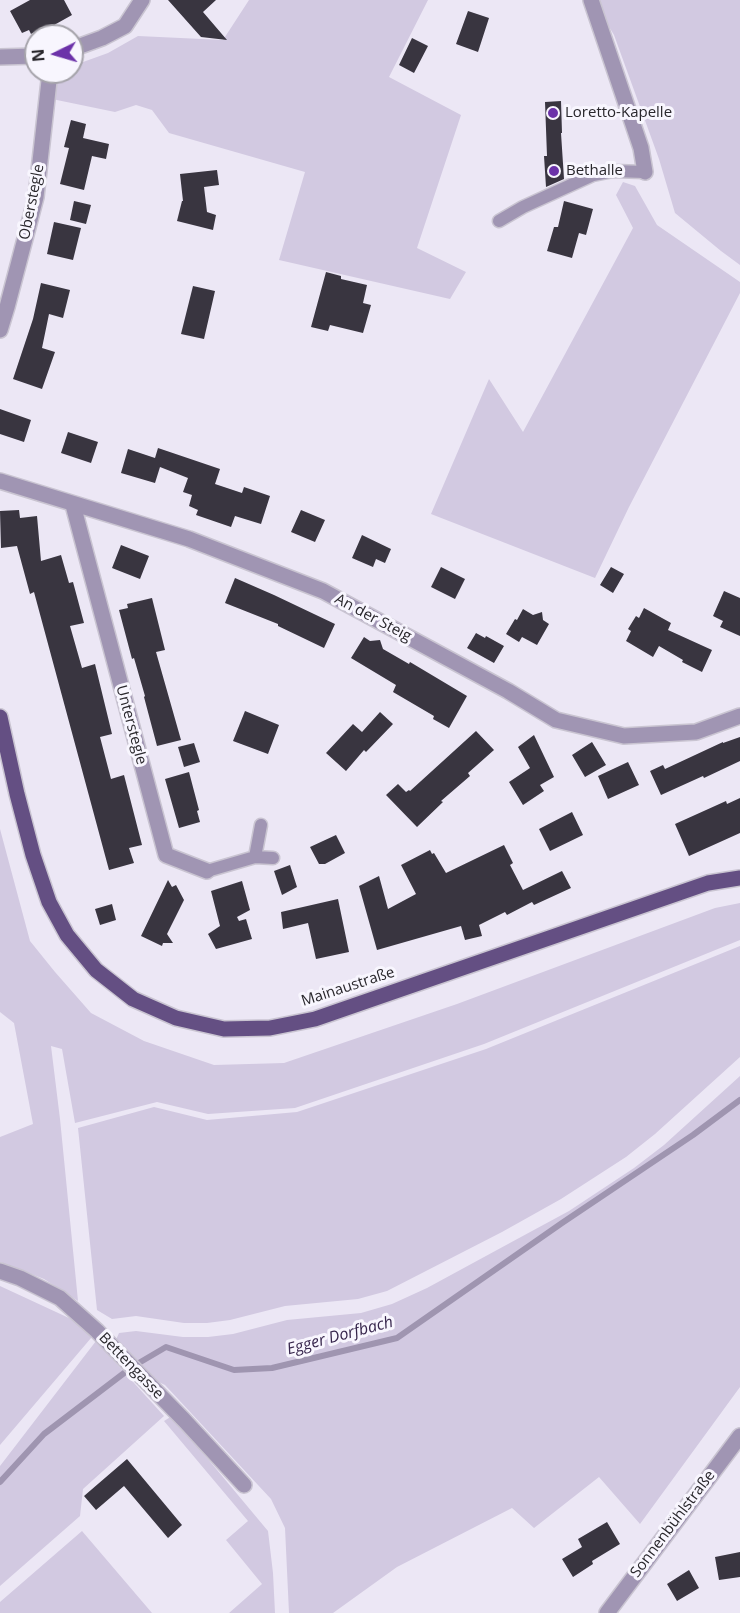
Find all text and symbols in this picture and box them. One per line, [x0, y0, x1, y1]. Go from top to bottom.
north arrow [24, 24, 84, 84]
text: N [27, 48, 50, 63]
place label: Loretto-Kapelle [565, 104, 672, 122]
marker: Loretto-Kapelle [546, 106, 560, 120]
place label: Bethalle [566, 162, 623, 180]
street label: Oberstegle [16, 163, 48, 241]
marker: Bethalle [547, 164, 561, 178]
street label: An der Steig [332, 590, 414, 646]
street label: Unterstegle [112, 683, 150, 767]
street label: Mainaustraße [299, 963, 397, 1011]
water label: Egger Dorfbach [285, 1313, 395, 1359]
street label: Bettengasse [95, 1329, 167, 1403]
street label: Sonnenbühlstraße [627, 1467, 719, 1581]

